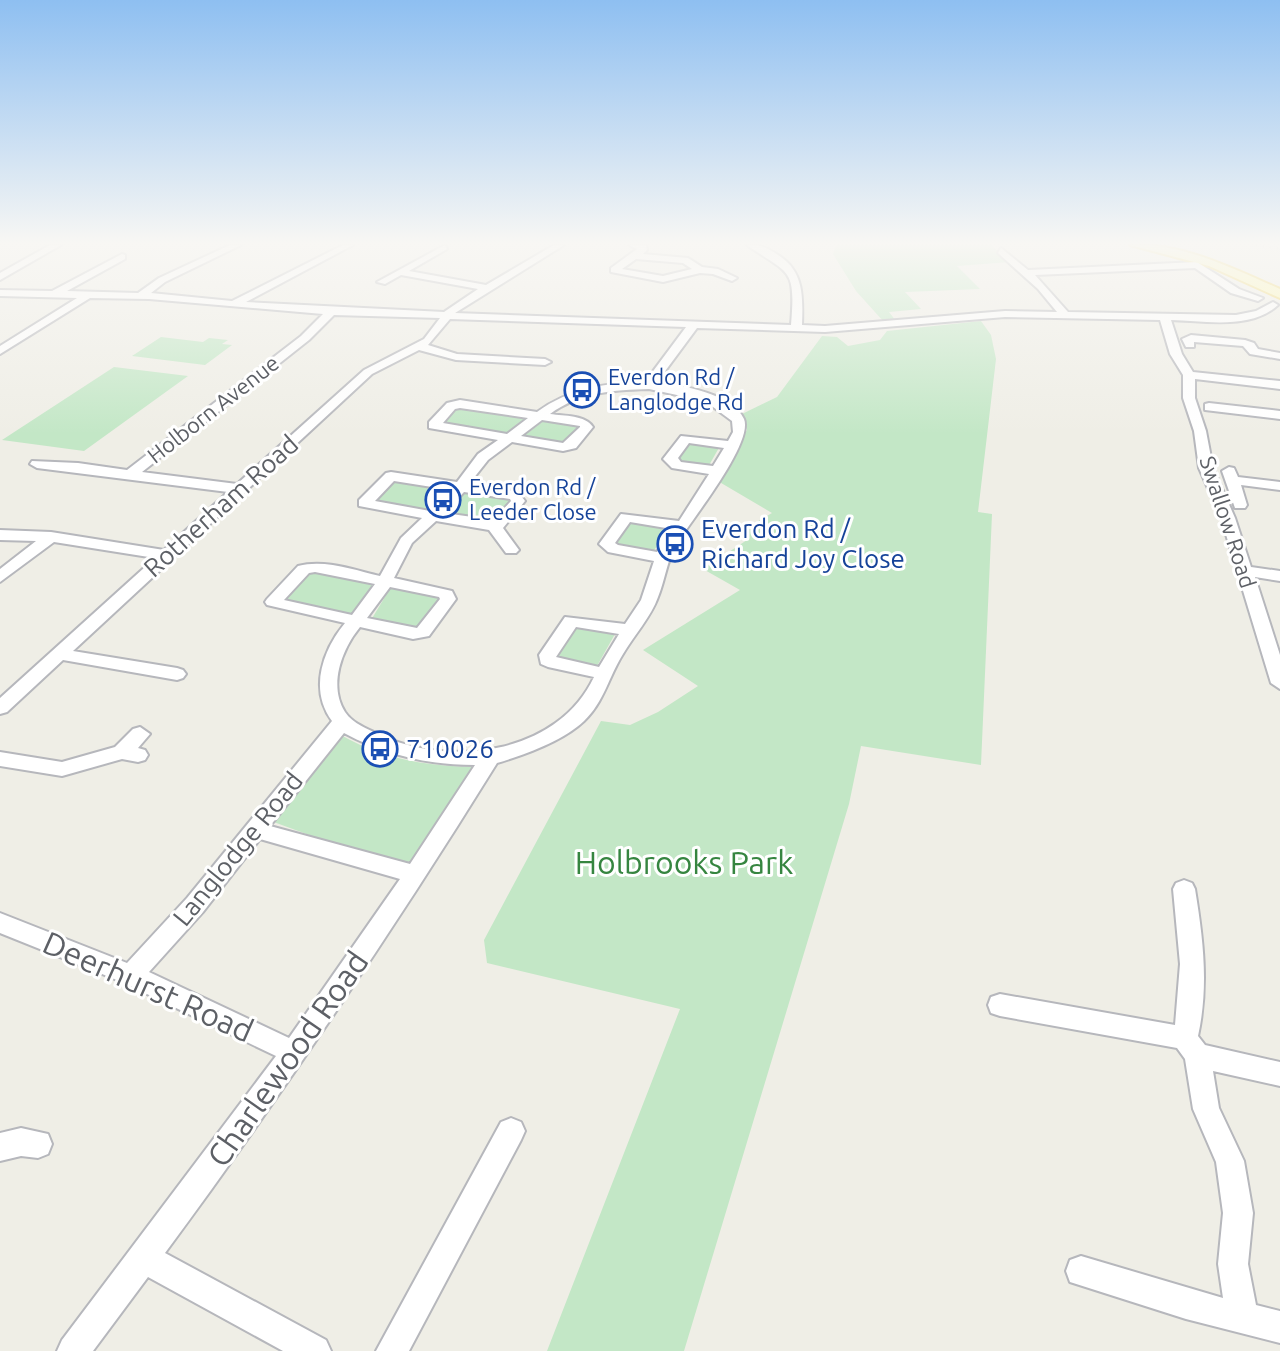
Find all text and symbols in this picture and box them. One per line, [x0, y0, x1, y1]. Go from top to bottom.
street label: Holborn Avenue [142, 350, 283, 468]
place label: Everdon Rd / Langlodge Rd [608, 364, 744, 414]
bus stop icon: Everdon Rd / Langlodge Rd [563, 371, 601, 409]
street label: Rotherham Road [138, 429, 304, 582]
street label: Swallow Road [1195, 453, 1262, 591]
place label: Everdon Rd / Leeder Close [469, 474, 597, 524]
bus stop icon: Everdon Rd / Leeder Close [424, 481, 462, 519]
place label: Everdon Rd / Richard Joy Close [701, 514, 905, 573]
bus stop icon: Everdon Rd / Richard Joy Close [656, 525, 694, 563]
bus stop icon: 710026 [361, 730, 399, 768]
place label: 710026 [406, 734, 494, 763]
street label: Langlodge Road [167, 766, 308, 931]
park label: Holbrooks Park [575, 844, 793, 880]
street label: Deerhurst Road [38, 924, 259, 1049]
street label: Charlewood Road [199, 944, 375, 1173]

